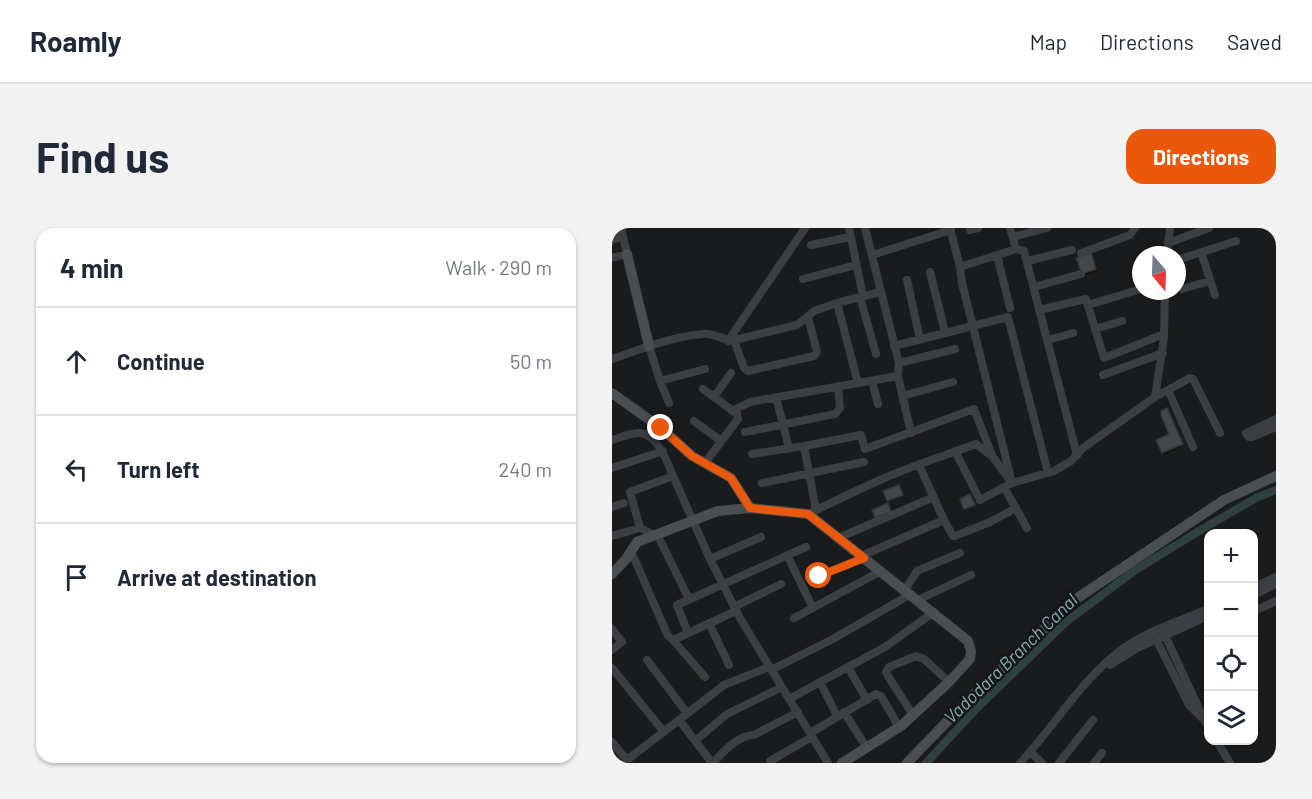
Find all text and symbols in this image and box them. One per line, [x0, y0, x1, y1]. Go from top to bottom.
text: Roamly [30, 24, 122, 58]
text: Map [1030, 29, 1067, 54]
text: Directions [1100, 29, 1194, 54]
text: Saved [1227, 29, 1282, 54]
button: Directions [1126, 129, 1276, 184]
text: Find us [36, 131, 169, 181]
north arrow [1132, 246, 1186, 300]
text: 4 min [60, 252, 124, 283]
text: Walk · 290 m [445, 255, 552, 279]
icon: ahead [60, 345, 93, 378]
text: Continue [117, 348, 205, 374]
text: 50 m [510, 349, 552, 373]
route end [647, 414, 673, 440]
icon: left [60, 453, 93, 486]
text: Turn left [117, 456, 200, 482]
text: 240 m [498, 457, 552, 481]
map controls [1204, 529, 1258, 745]
button: + [1204, 529, 1258, 583]
icon: arrive [60, 561, 93, 594]
route start [805, 562, 831, 588]
text: Arrive at destination [117, 564, 316, 590]
button: − [1204, 583, 1258, 637]
water label: Vadodara Branch Canal [939, 589, 1082, 728]
button: locate [1204, 637, 1258, 691]
button: layers [1204, 691, 1258, 745]

